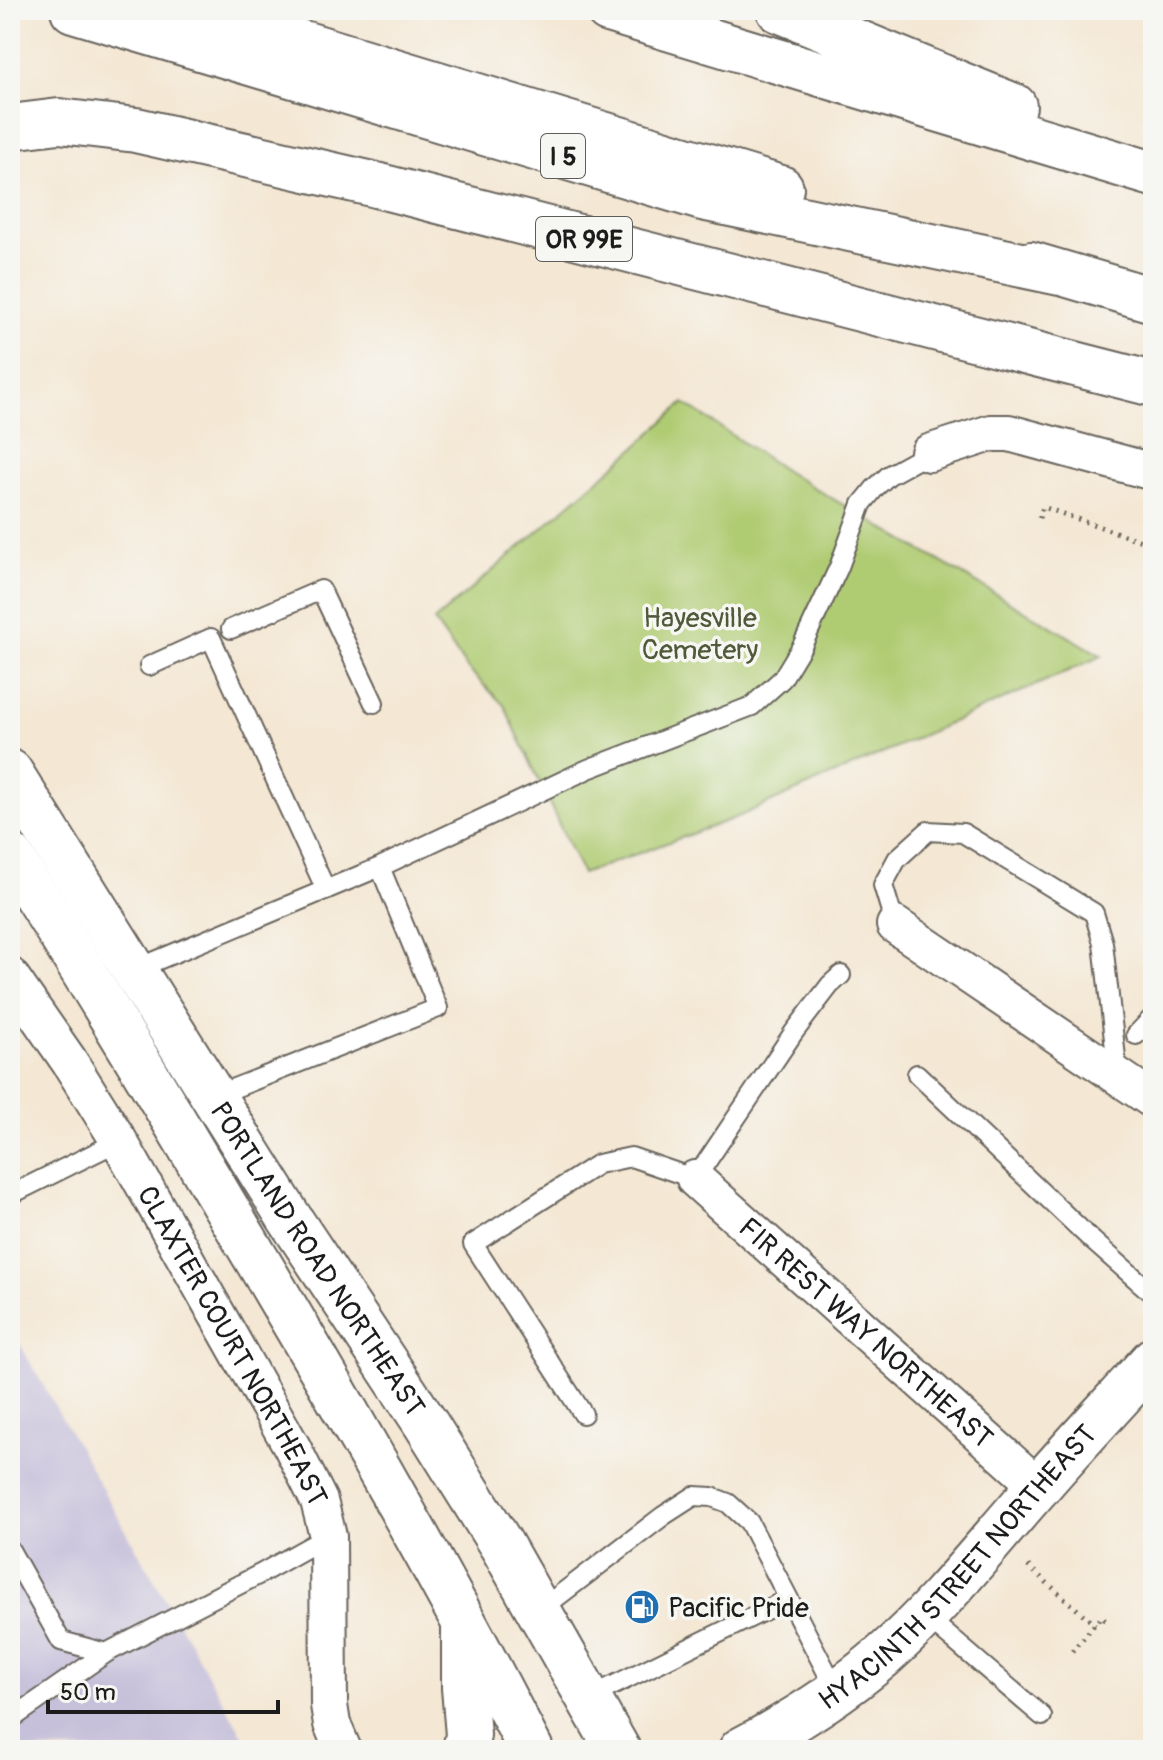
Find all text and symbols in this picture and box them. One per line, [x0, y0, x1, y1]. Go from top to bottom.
road number: I 5 [541, 134, 585, 178]
road number: OR 99E [536, 217, 632, 261]
park label: Hayesville Cemetery [642, 601, 758, 668]
street label: PORTLAND ROAD NORTHEAST [202, 1096, 432, 1423]
street label: CLAXTER COURT NORTHEAST [129, 1180, 335, 1512]
street label: FIR REST WAY NORTHEAST [731, 1211, 1000, 1456]
street label: HYACINTH STREET NORTHEAST [812, 1418, 1104, 1718]
fuel station icon: Pacific Pride [623, 1588, 661, 1626]
place label: Pacific Pride [668, 1591, 809, 1626]
scale bar [48, 1664, 278, 1714]
text: 50 m [60, 1678, 116, 1707]

